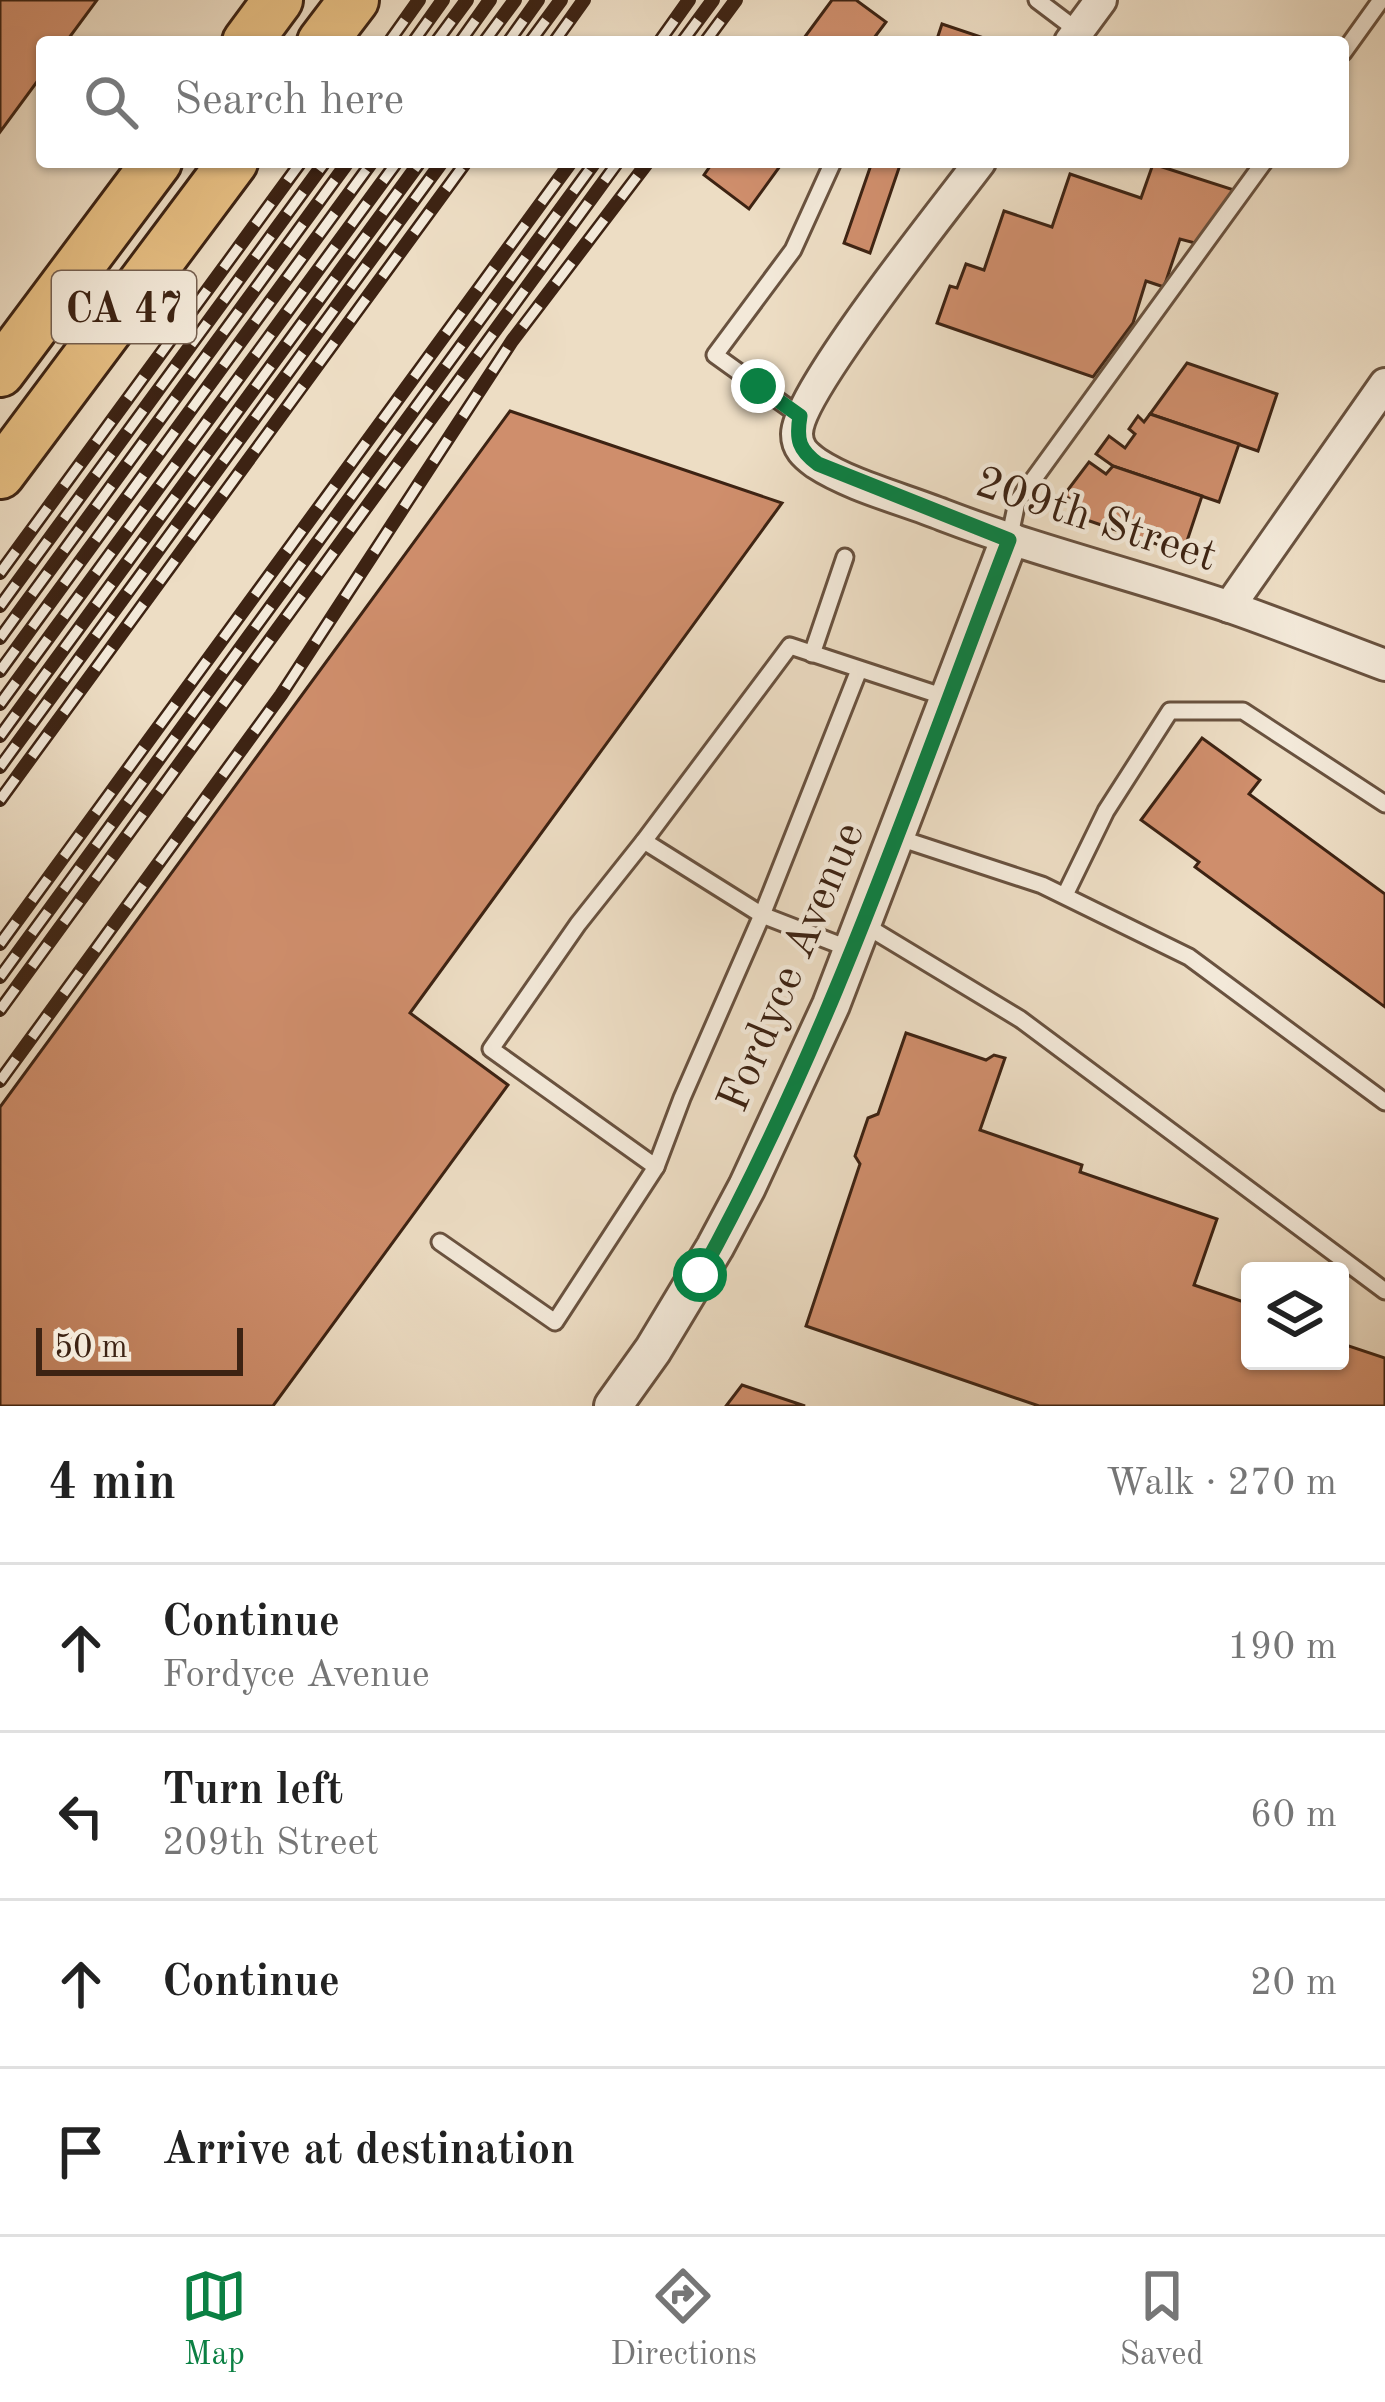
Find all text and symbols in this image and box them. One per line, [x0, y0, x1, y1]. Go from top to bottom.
search box [36, 36, 1349, 168]
icon: search [78, 69, 144, 135]
text: Search here [174, 79, 404, 124]
road number: CA 47 [52, 271, 196, 343]
route end [731, 359, 785, 413]
street label: 209th Street [970, 461, 1222, 581]
street label: Fordyce Avenue [712, 817, 874, 1119]
route start [673, 1248, 727, 1302]
map controls [1241, 1262, 1349, 1370]
button: layers [1241, 1262, 1349, 1370]
scale bar [36, 1322, 243, 1375]
text: 50 m [54, 1332, 128, 1365]
text: 4 min [48, 1459, 176, 1510]
text: Walk · 270 m [1106, 1464, 1337, 1503]
text: Continue [162, 1601, 340, 1646]
icon: ahead [48, 1615, 114, 1681]
text: 190 m [1227, 1628, 1337, 1667]
text: Fordyce Avenue [162, 1656, 430, 1695]
text: Turn left [162, 1769, 343, 1814]
icon: left [48, 1783, 114, 1849]
text: 60 m [1250, 1796, 1337, 1835]
text: 209th Street [162, 1824, 379, 1863]
icon: ahead [48, 1951, 114, 2017]
text: Continue [162, 1961, 340, 2006]
text: 20 m [1250, 1964, 1337, 2003]
icon: arrive [48, 2119, 114, 2185]
text: Arrive at destination [162, 2129, 575, 2174]
tab: Map [181, 2263, 247, 2376]
tab: Directions [610, 2263, 757, 2376]
tab: Saved [1120, 2263, 1204, 2376]

